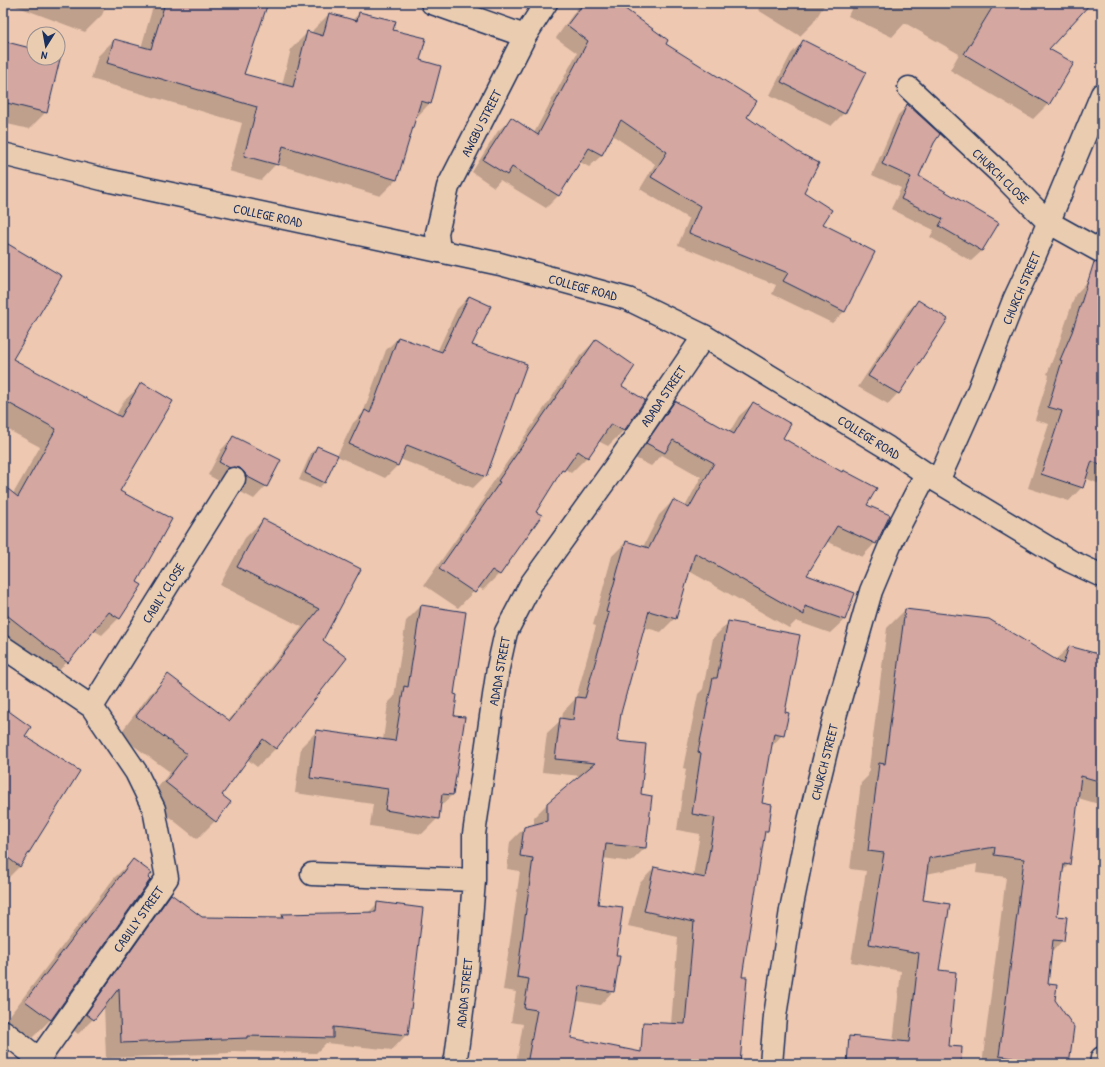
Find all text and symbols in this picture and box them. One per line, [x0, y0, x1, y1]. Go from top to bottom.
north arrow [26, 26, 66, 66]
text: N [40, 48, 48, 63]
street label: AWGBU STREET [456, 86, 506, 160]
street label: CHURCH CLOSE [968, 144, 1034, 208]
street label: COLLEGE ROAD [232, 199, 305, 231]
street label: CHURCH STREET [997, 248, 1045, 327]
street label: COLLEGE ROAD [547, 269, 620, 305]
street label: ADADA STREET [636, 361, 691, 430]
street label: COLLEGE ROAD [834, 411, 904, 464]
street label: CABILY CLOSE [137, 559, 189, 626]
street label: ADADA STREET [484, 634, 514, 707]
street label: CHURCH STREET [806, 721, 842, 802]
street label: CABILLY STREET [109, 882, 168, 956]
street label: ADADA STREET [451, 956, 477, 1029]

